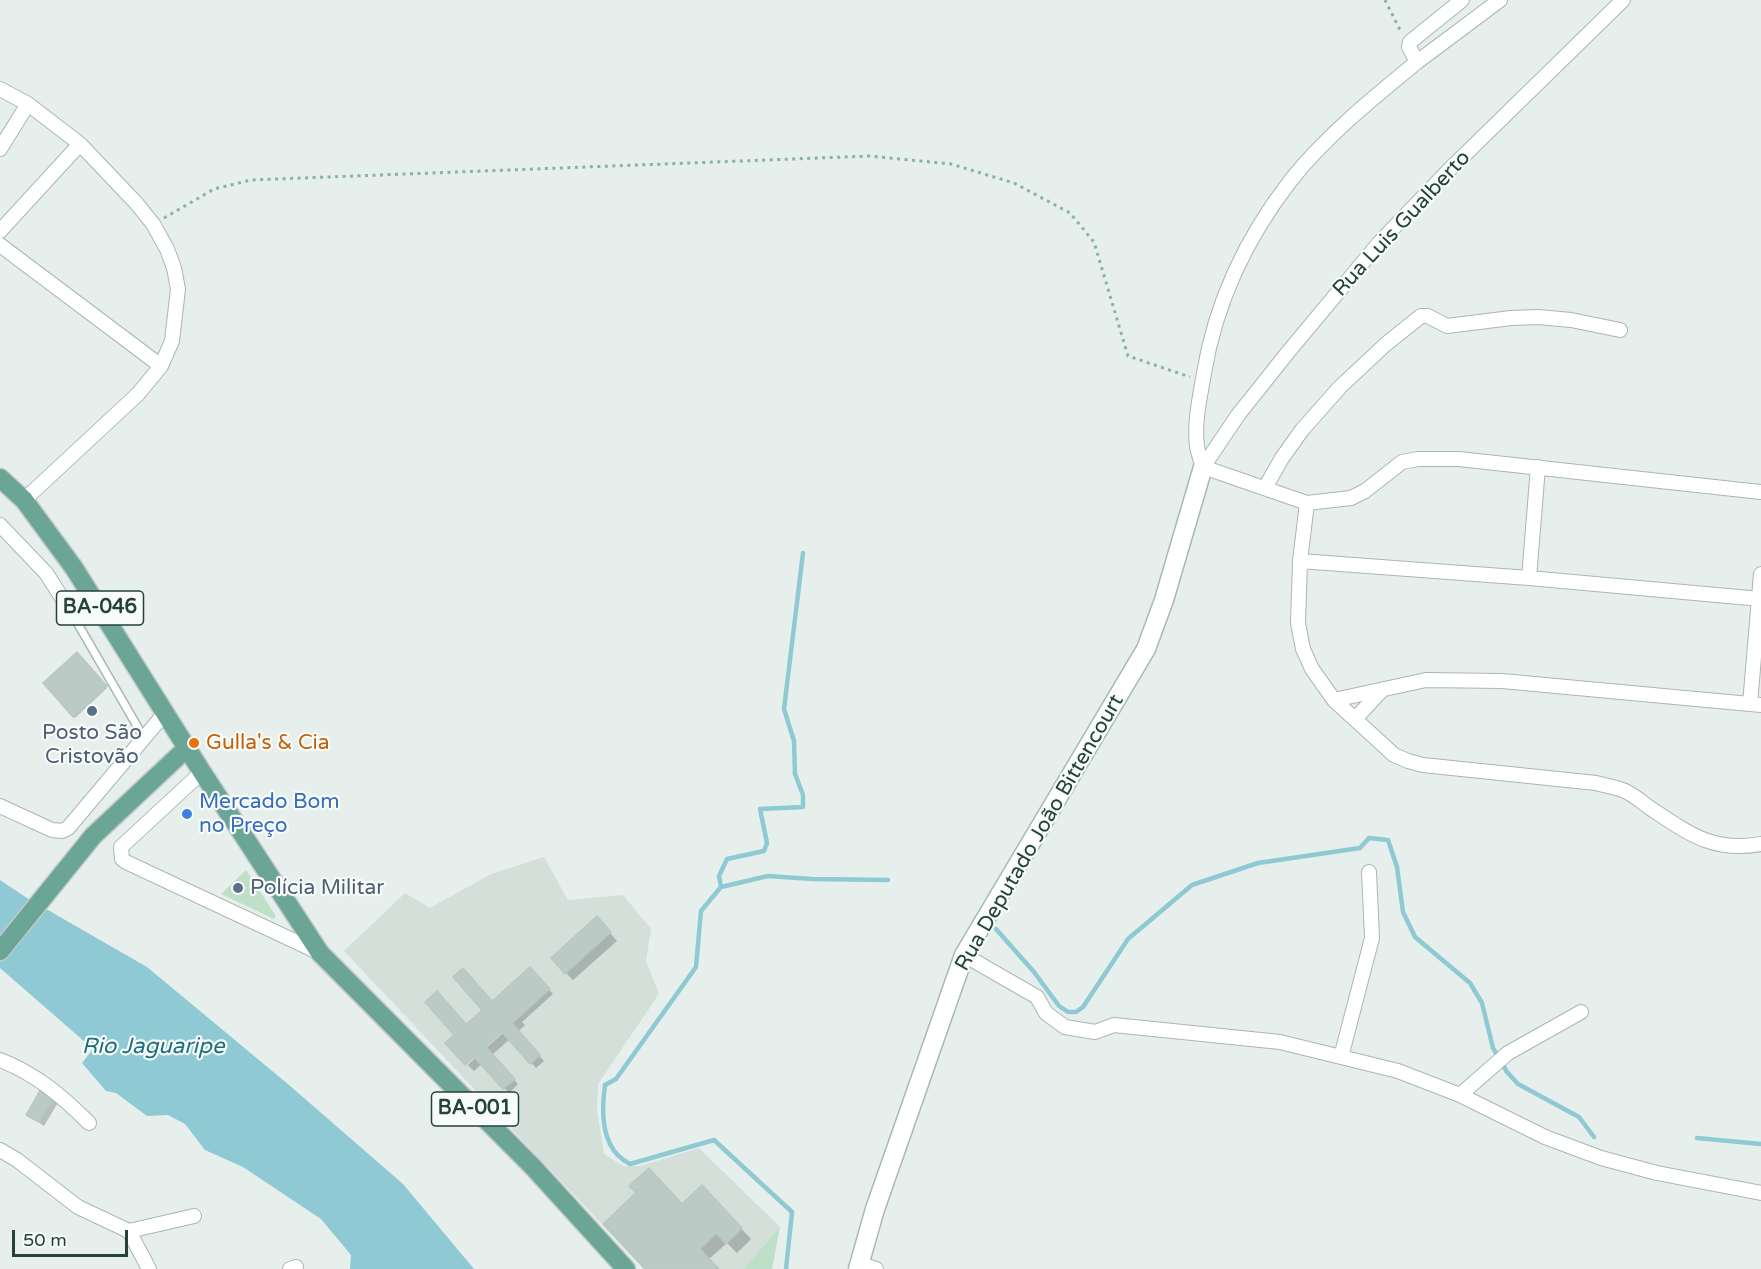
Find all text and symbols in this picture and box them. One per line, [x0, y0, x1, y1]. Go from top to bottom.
street label: Rua Luis Gualberto [1328, 146, 1476, 302]
road number: BA-046 [57, 591, 144, 625]
street label: Rua Deputado João Bittencourt [950, 690, 1130, 976]
marker: Posto São Cristovão [85, 704, 99, 718]
place label: Posto São Cristovão [42, 720, 142, 770]
place label: Gulla's & Cia [206, 730, 330, 756]
marker: Gulla's & Cia [187, 736, 201, 750]
place label: Mercado Bom no Preço [199, 789, 340, 839]
marker: Mercado Bom no Preço [180, 807, 194, 821]
place label: Polícia Militar [250, 875, 384, 901]
marker: Polícia Militar [231, 881, 245, 895]
water label: Rio Jaguaripe [82, 1034, 224, 1060]
road number: BA-001 [432, 1092, 518, 1126]
scale bar [15, 1218, 130, 1256]
text: 50 m [23, 1229, 67, 1251]

